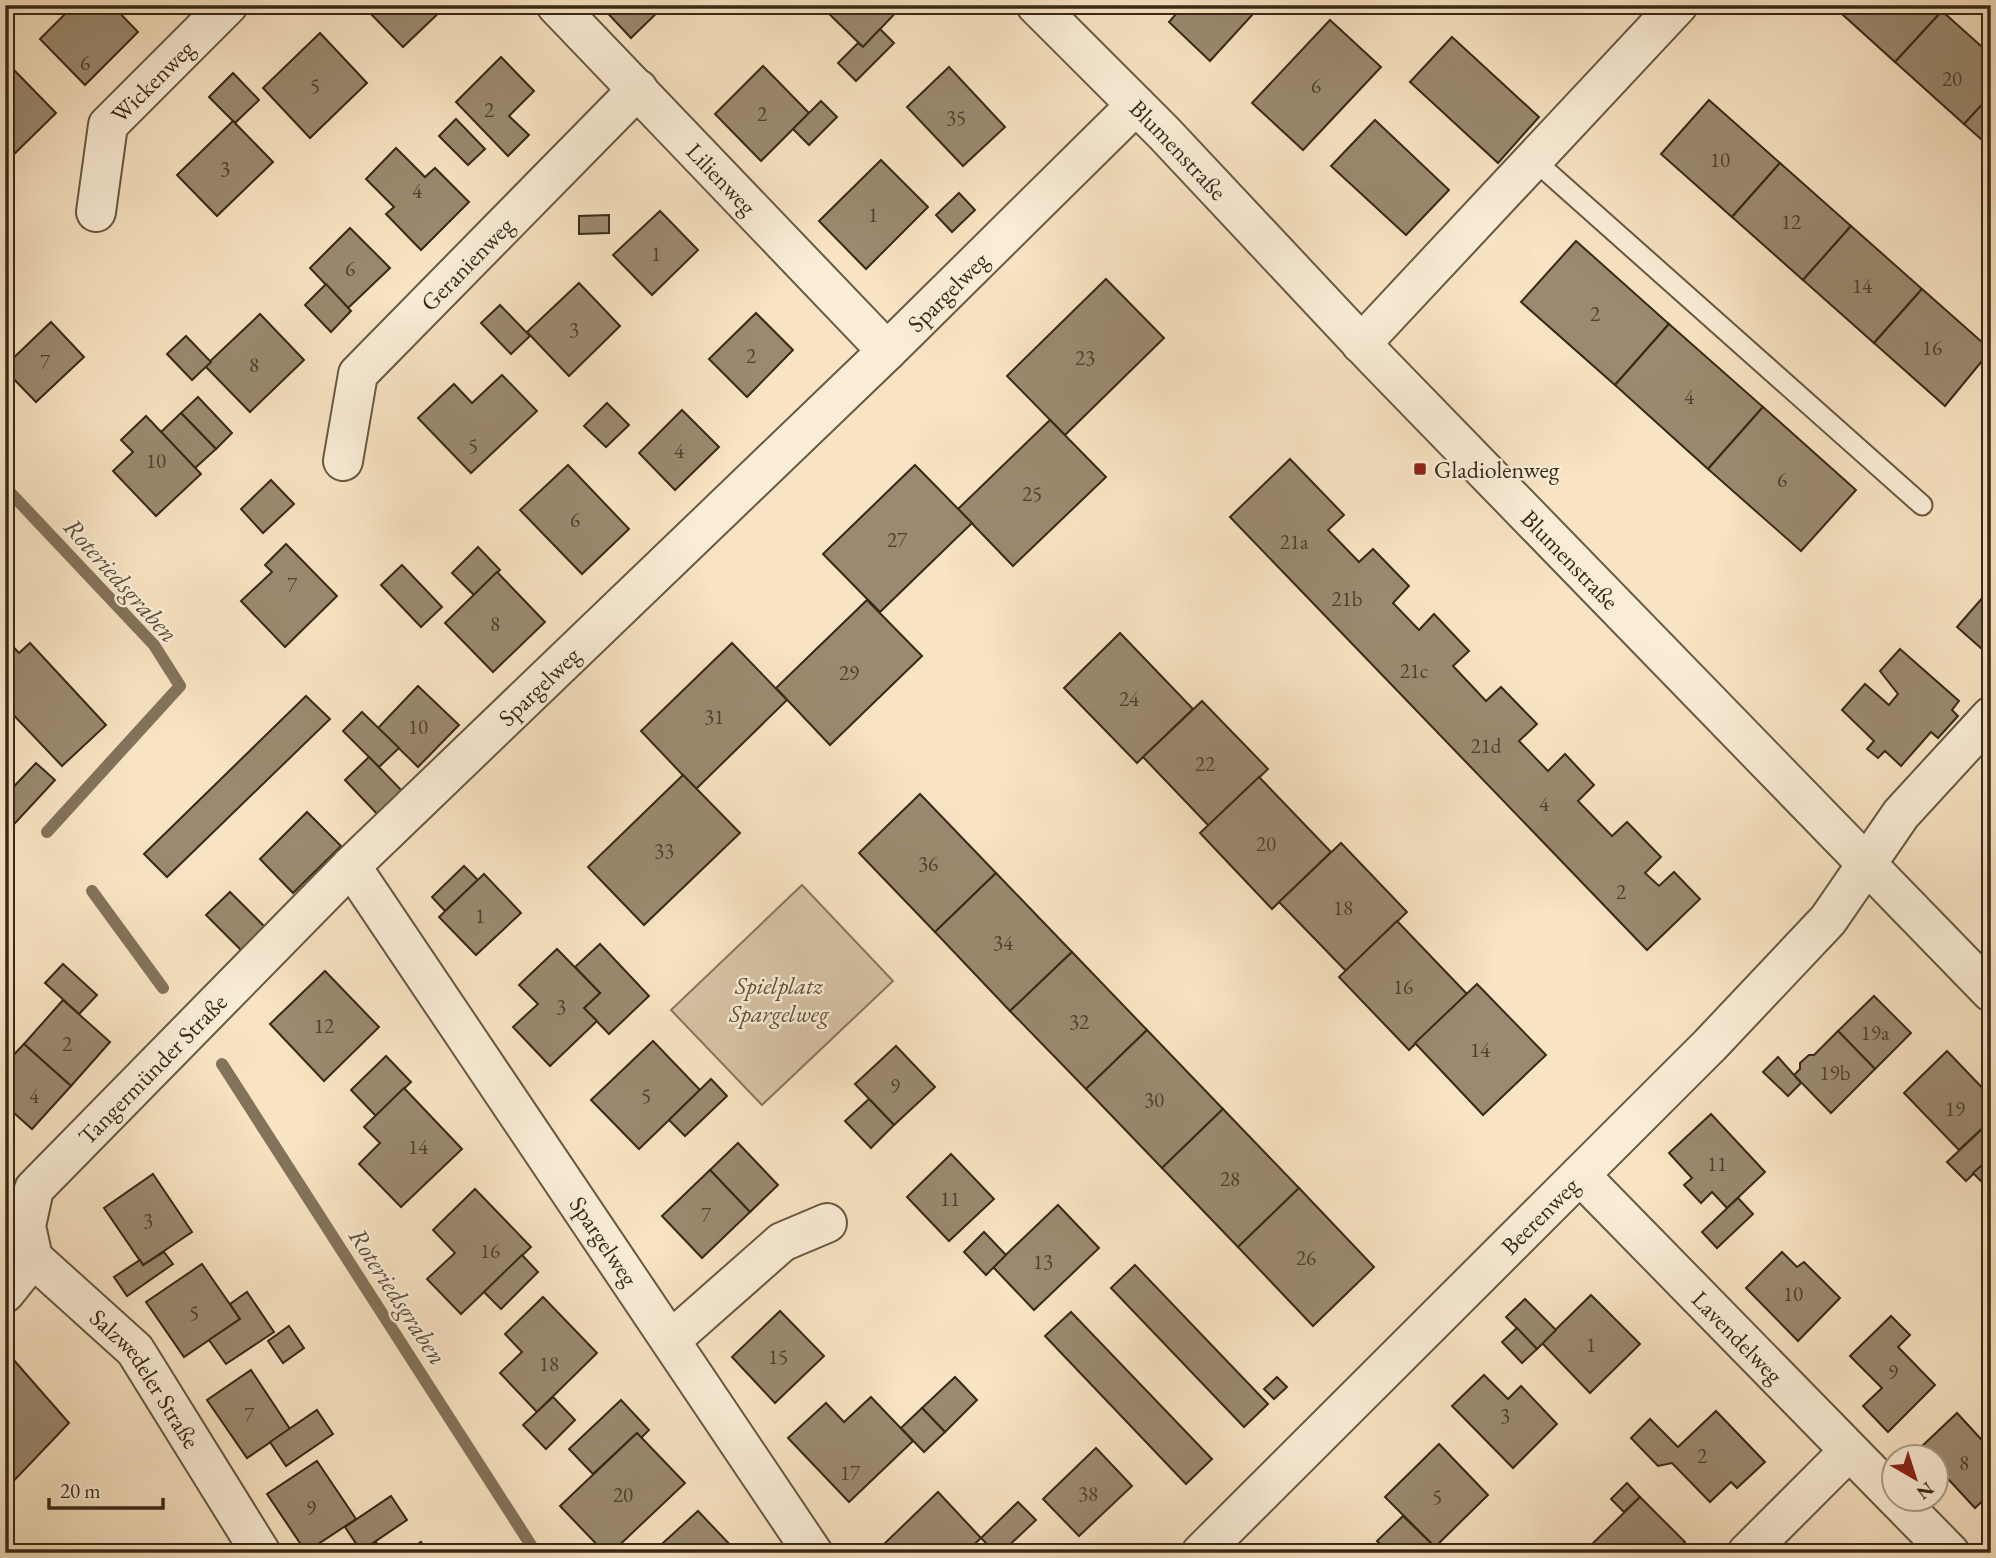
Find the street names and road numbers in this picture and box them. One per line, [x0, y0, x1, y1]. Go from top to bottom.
street label: Wickenweg [104, 32, 201, 129]
street label: Blumenstraße [1123, 92, 1234, 206]
street label: Lilienweg [680, 136, 764, 222]
street label: Geranienweg [413, 210, 520, 317]
street label: Spargelweg [900, 244, 995, 338]
street label: Blumenstraße [1515, 503, 1626, 616]
street label: Spargelweg [491, 639, 586, 732]
street label: Tangermünder Straße [71, 986, 233, 1151]
street label: Beerenweg [1494, 1169, 1585, 1261]
street label: Spargelweg [563, 1190, 646, 1292]
street label: Lavendelweg [1686, 1284, 1791, 1390]
street label: Salzwedeler Straße [84, 1301, 208, 1454]

